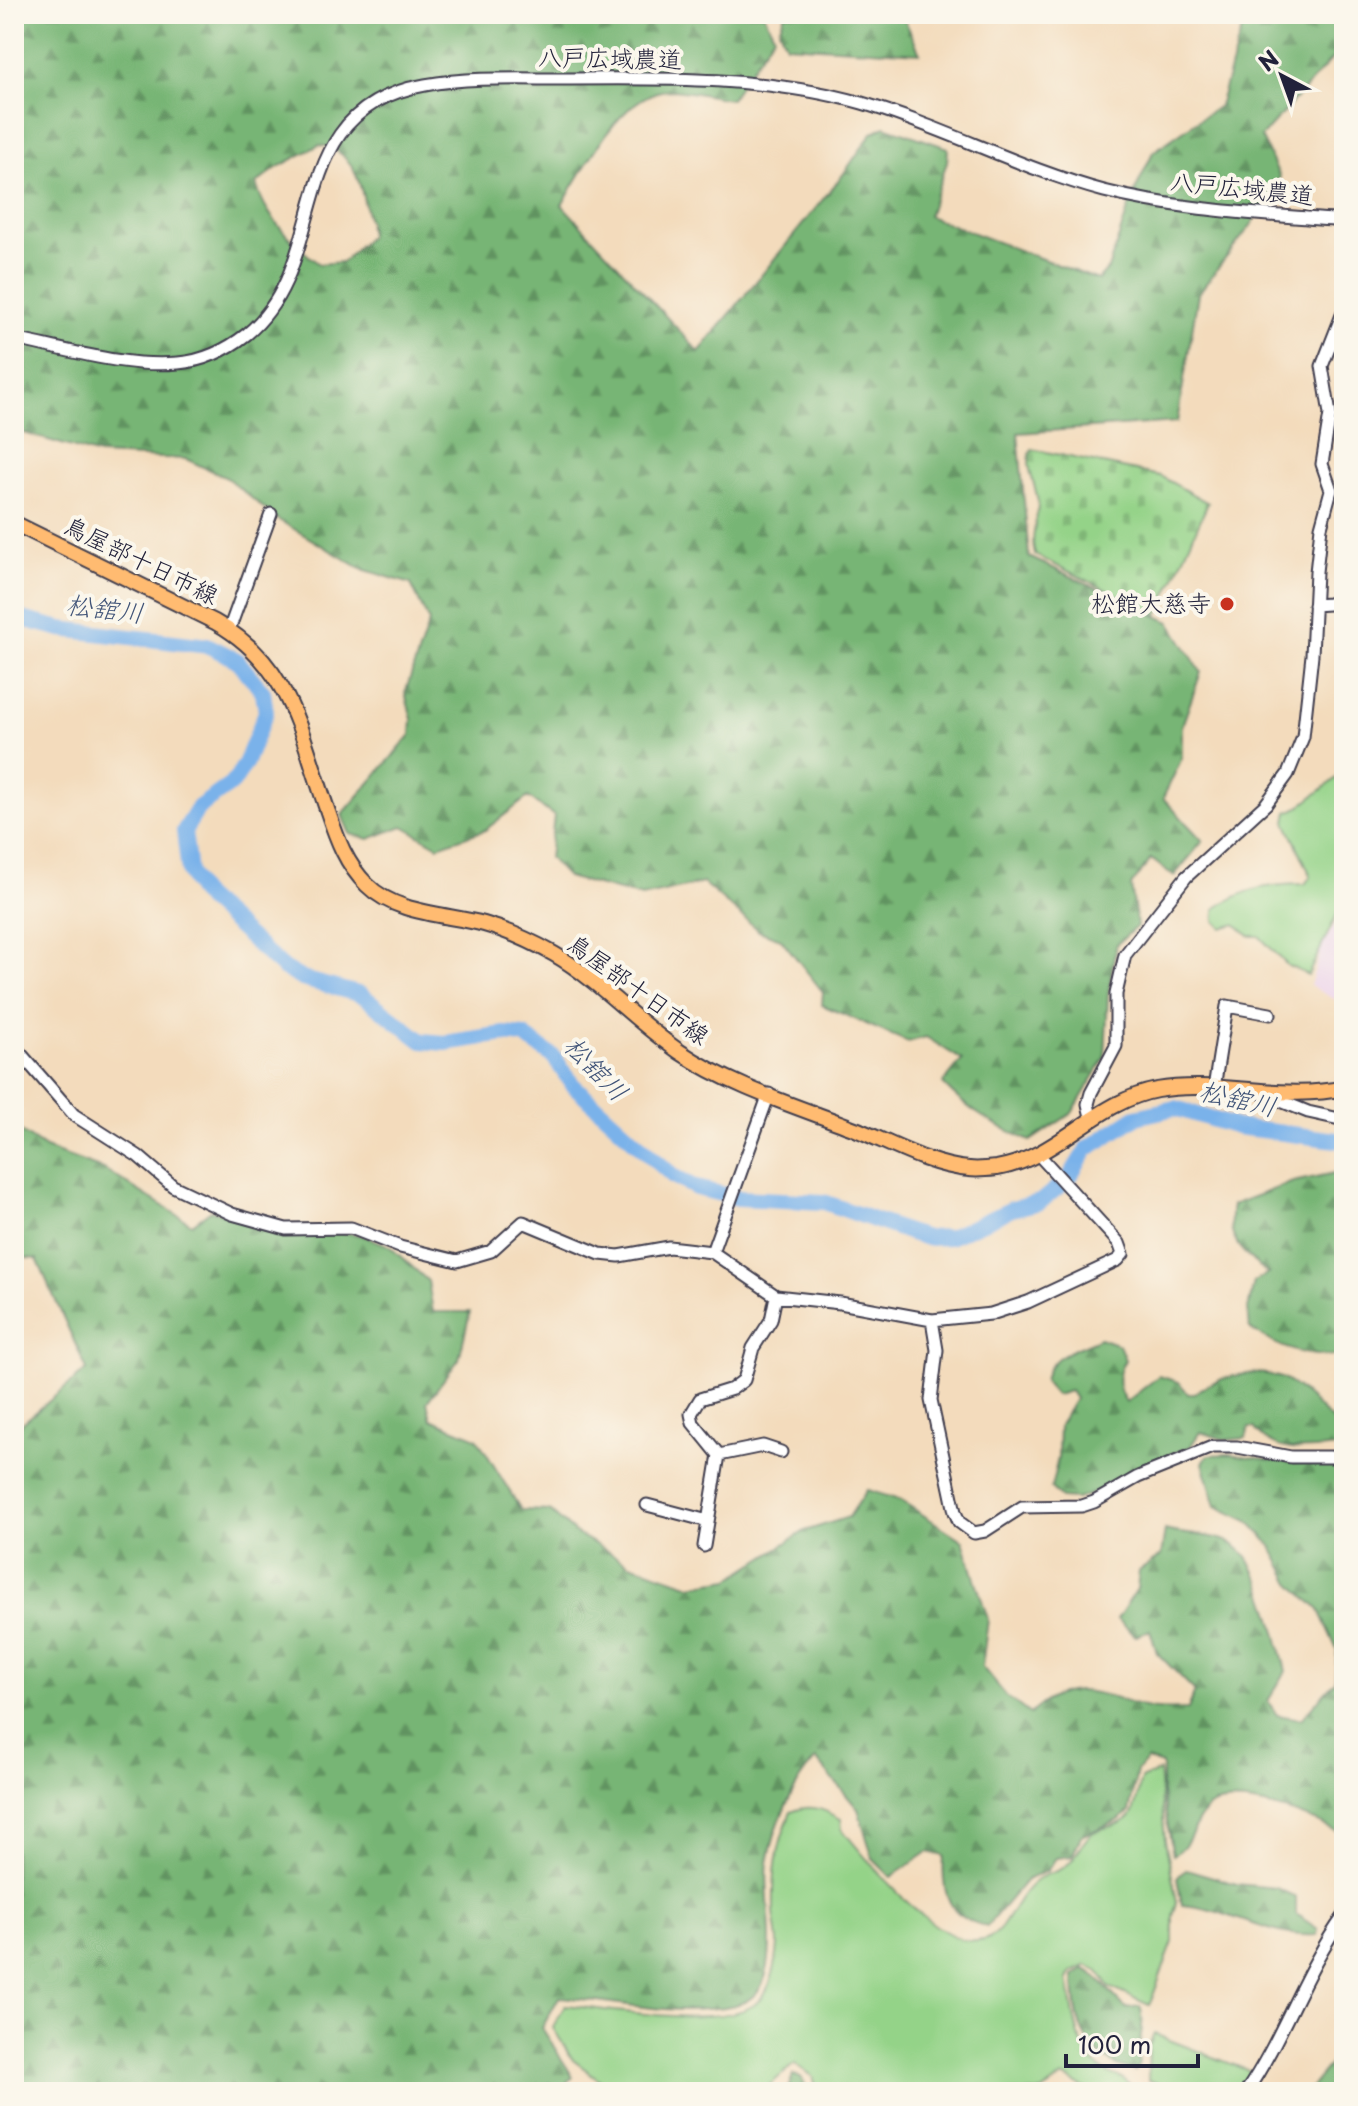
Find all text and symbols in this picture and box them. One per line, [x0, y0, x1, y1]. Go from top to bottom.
north arrow [1242, 36, 1322, 116]
street label: 八戸広域農道 [538, 38, 682, 76]
text: N [1250, 42, 1285, 78]
street label: 八戸広域農道 [1169, 162, 1316, 212]
street label: 鳥屋部十日市線 [58, 506, 225, 612]
water label: 松舘川 [64, 583, 146, 632]
place label: 松館大慈寺 [1091, 584, 1211, 620]
marker: 松館大慈寺 [1218, 595, 1236, 613]
street label: 鳥屋部十日市線 [561, 924, 718, 1052]
water label: 松舘川 [556, 1026, 638, 1110]
water label: 松舘川 [1196, 1070, 1281, 1125]
scale bar [1066, 2018, 1198, 2068]
text: 100 m [1078, 2026, 1151, 2062]

